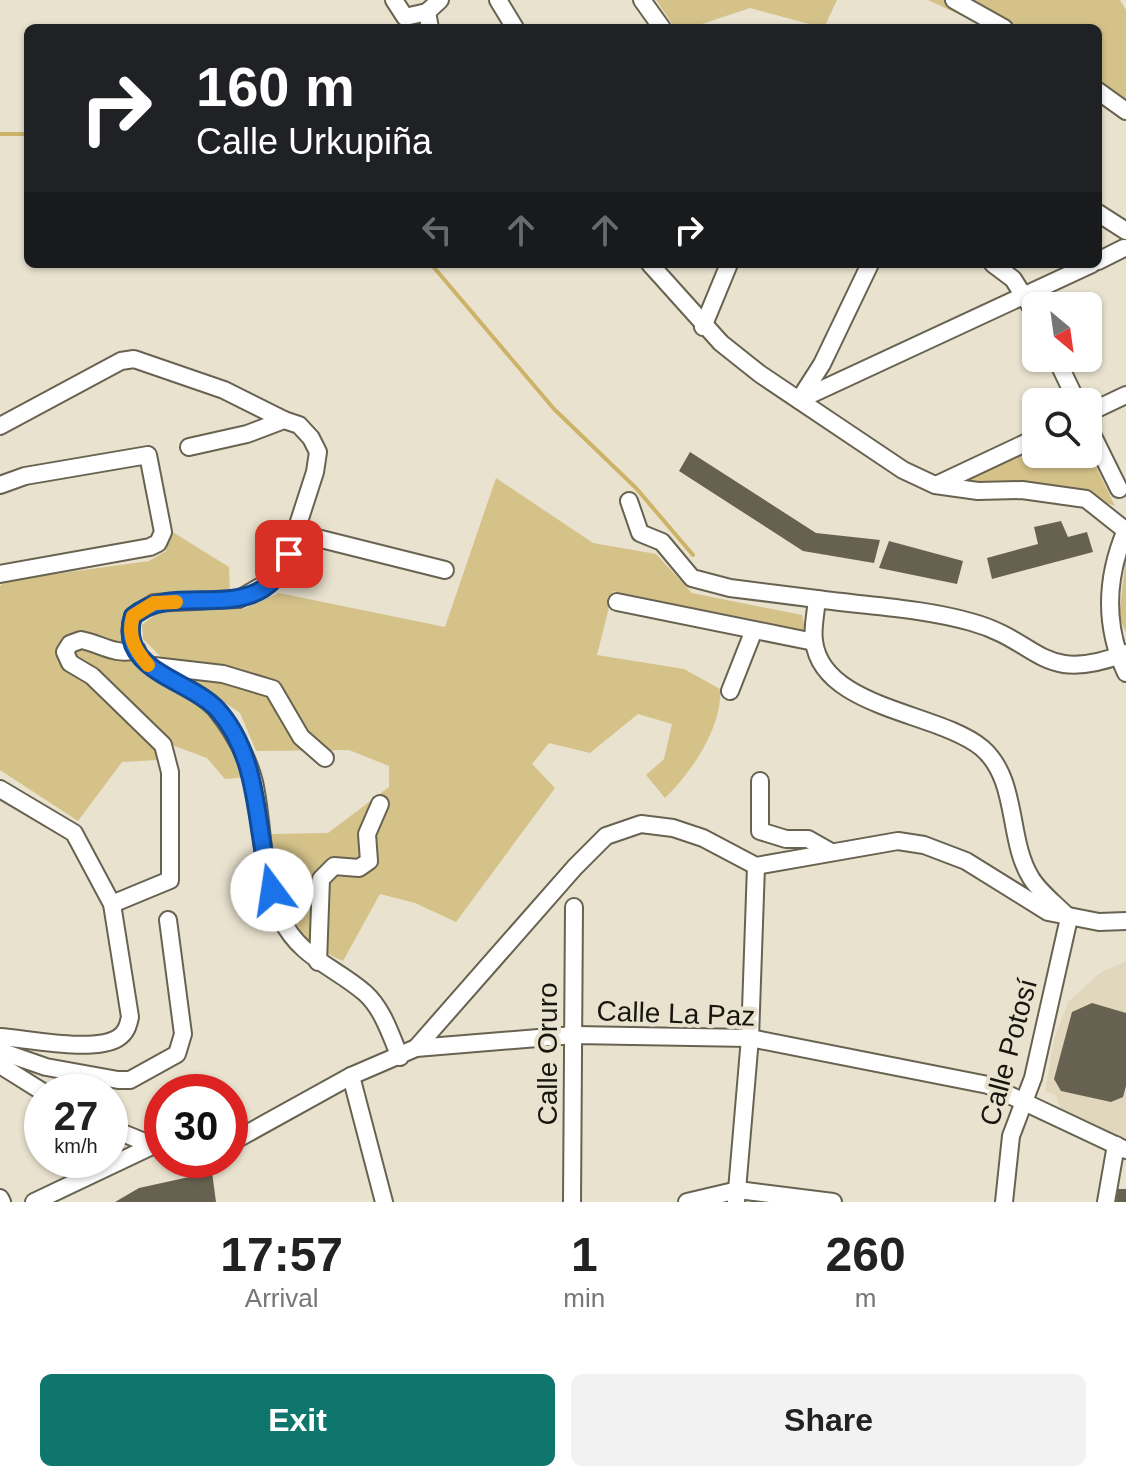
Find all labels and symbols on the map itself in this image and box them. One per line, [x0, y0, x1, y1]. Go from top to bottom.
north arrow [1022, 292, 1102, 372]
pin [255, 520, 323, 588]
position arrow [230, 848, 314, 932]
street label: Calle Potosí [974, 975, 1043, 1129]
street label: Calle Oruro [532, 982, 563, 1126]
street label: Calle La Paz [596, 995, 756, 1032]
speed limit sign: 30 [144, 1074, 248, 1178]

